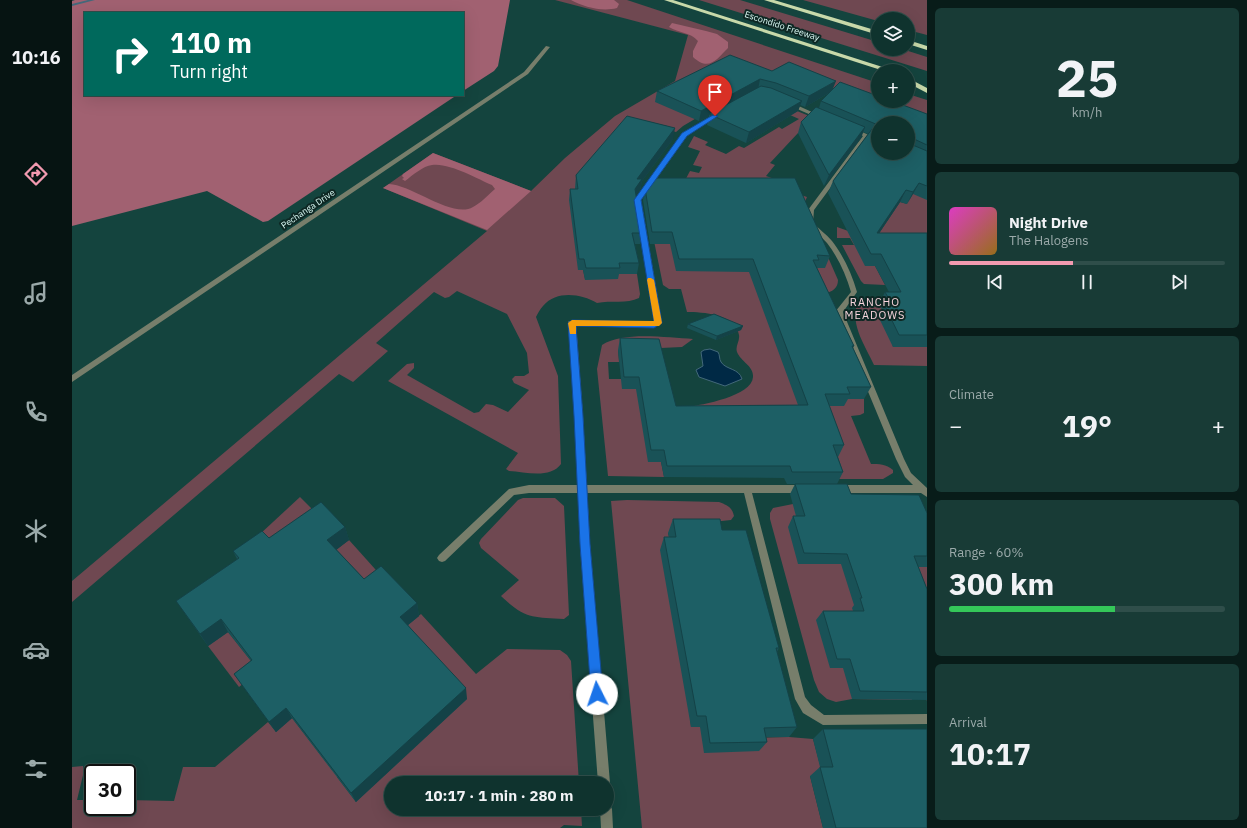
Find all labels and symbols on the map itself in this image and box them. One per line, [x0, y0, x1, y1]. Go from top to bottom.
street label: Escondido Freeway [743, 8, 821, 43]
pin [698, 75, 732, 116]
street label: Pechanga Drive [279, 187, 337, 231]
district label: RANCHO MEADOWS [845, 295, 905, 322]
position arrow [576, 673, 618, 715]
speed limit sign: 30 [84, 764, 136, 816]

